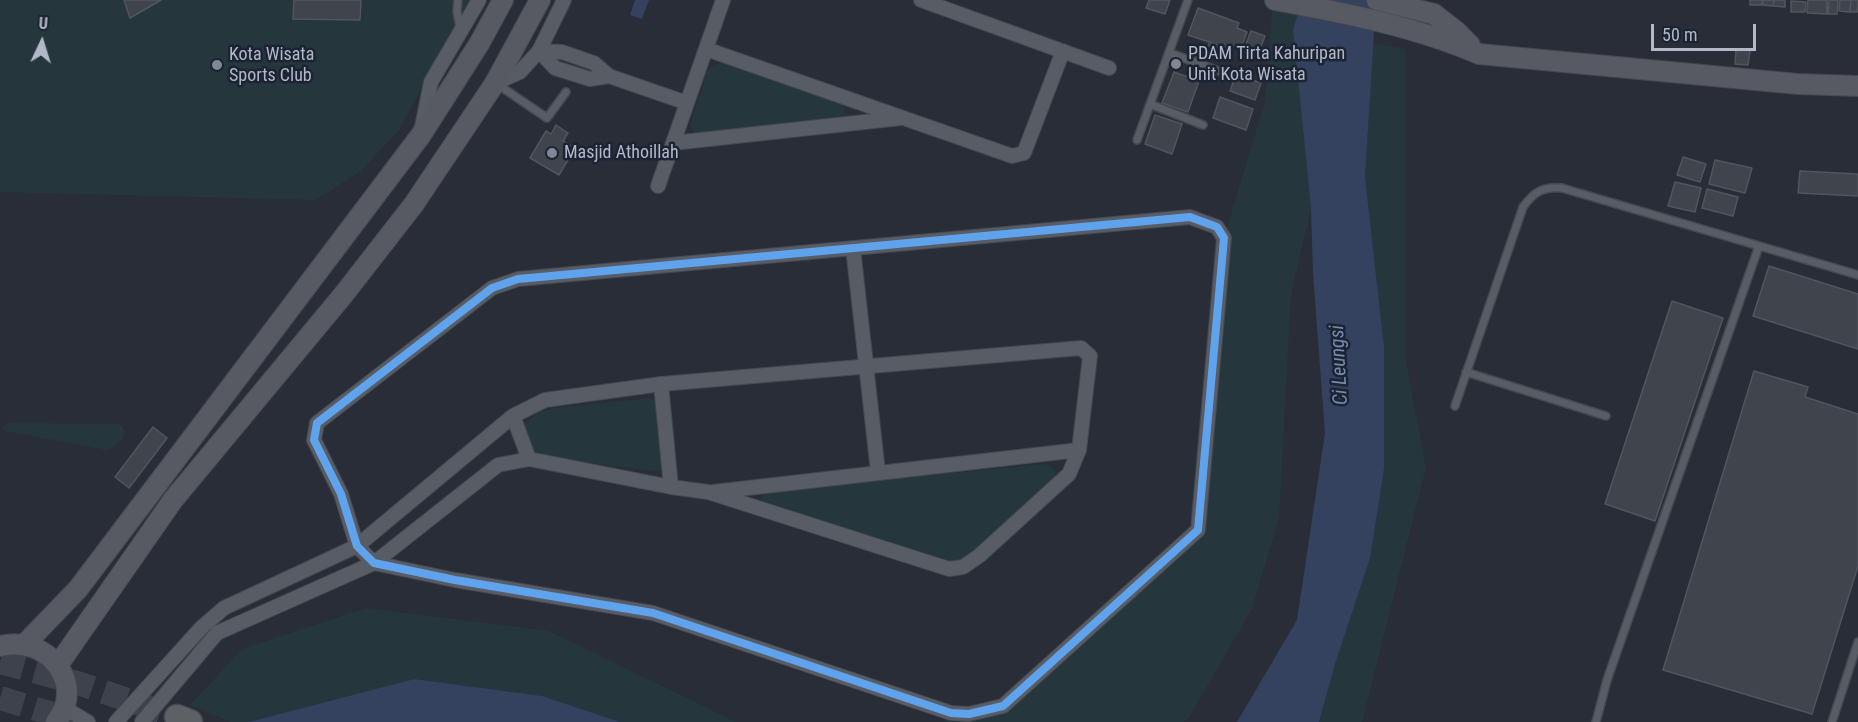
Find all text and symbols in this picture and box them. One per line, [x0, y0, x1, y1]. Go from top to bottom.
north arrow [12, 12, 72, 72]
scale bar [1654, 12, 1759, 50]
text: U [38, 14, 49, 33]
text: 50 m [1662, 24, 1697, 45]
place label: PDAM Tirta Kahuripan Unit Kota Wisata [1188, 43, 1345, 86]
place label: Kota Wisata Sports Club [229, 44, 314, 86]
marker: PDAM Tirta Kahuripan Unit Kota Wisata [1169, 57, 1183, 71]
marker: Kota Wisata Sports Club [210, 58, 224, 72]
place label: Masjid Athoillah [564, 142, 679, 164]
marker: Masjid Athoillah [545, 146, 559, 160]
water label: Ci Leungsi [1326, 324, 1354, 406]

